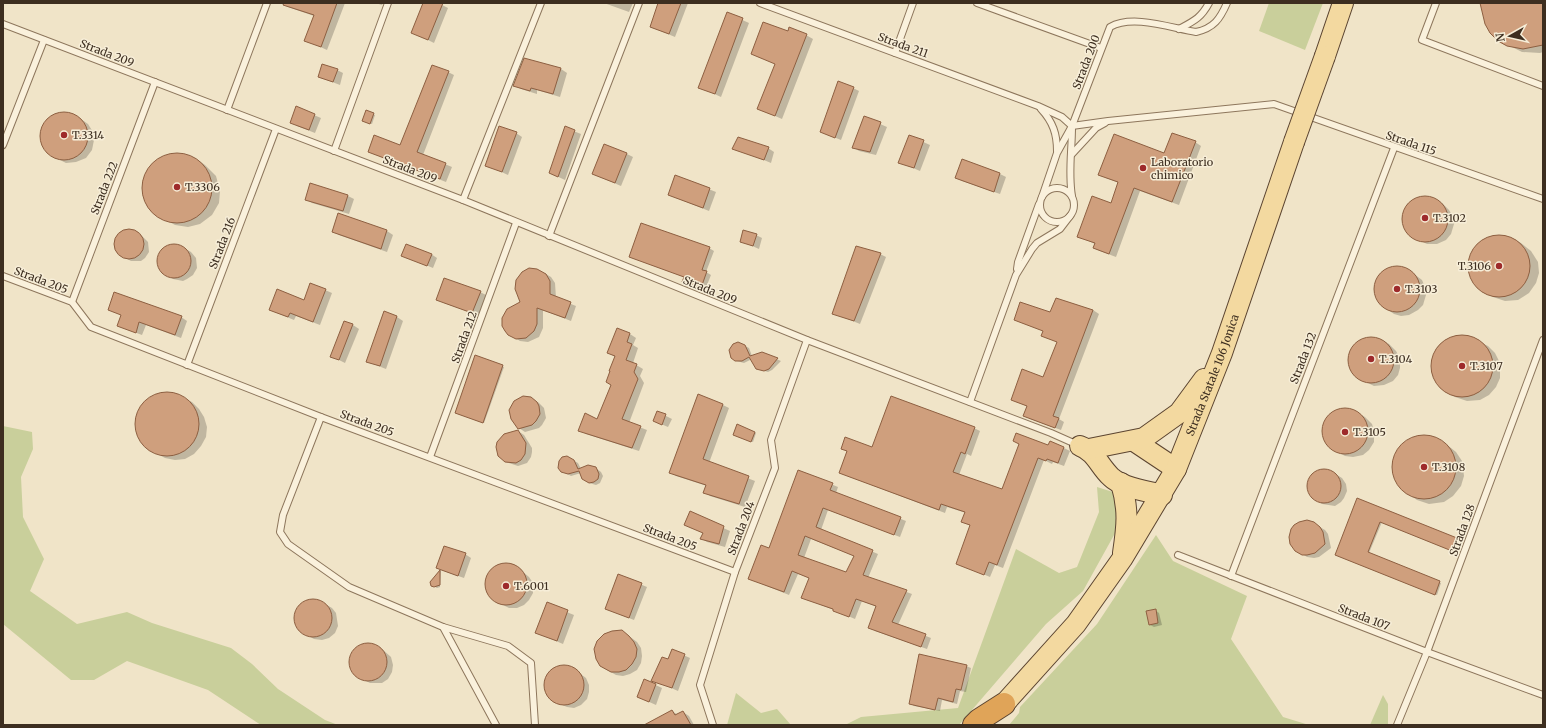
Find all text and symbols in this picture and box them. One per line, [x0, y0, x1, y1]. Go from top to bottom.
north arrow [1490, 16, 1530, 56]
street label: Strada 211 [876, 29, 930, 61]
text: N [1493, 32, 1508, 43]
street label: Strada 200 [1069, 33, 1103, 91]
street label: Strada 209 [78, 36, 136, 70]
place label: T.3314 [72, 128, 104, 142]
street label: Strada 115 [1384, 128, 1438, 158]
marker: T.3314 [59, 130, 69, 140]
street label: Strada 209 [381, 152, 439, 186]
place label: Laboratorio chimico [1151, 155, 1214, 182]
street label: Strada 222 [87, 159, 121, 217]
marker: Laboratorio chimico [1138, 163, 1148, 173]
place label: T.3306 [185, 180, 220, 194]
marker: T.3306 [172, 182, 182, 192]
place label: T.3102 [1433, 211, 1466, 225]
marker: T.3102 [1420, 213, 1430, 223]
street label: Strada 216 [206, 215, 238, 271]
place label: T.3106 [1458, 259, 1491, 273]
marker: T.3106 [1494, 261, 1504, 271]
street label: Strada 205 [12, 263, 70, 297]
street label: Strada 209 [681, 273, 739, 307]
place label: T.3103 [1405, 282, 1438, 296]
marker: T.3103 [1392, 284, 1402, 294]
street label: Strada 212 [448, 309, 480, 365]
street label: Strada Statale 106 Jonica [1183, 312, 1242, 438]
street label: Strada 132 [1287, 330, 1319, 386]
place label: T.3104 [1379, 352, 1413, 366]
marker: T.3104 [1366, 354, 1376, 364]
place label: T.3107 [1470, 359, 1503, 373]
marker: T.3107 [1457, 361, 1467, 371]
street label: Strada 205 [338, 407, 396, 439]
place label: T.3105 [1353, 425, 1386, 439]
marker: T.3105 [1340, 427, 1350, 437]
place label: T.3108 [1432, 460, 1466, 474]
marker: T.3108 [1419, 462, 1429, 472]
street label: Strada 204 [724, 499, 758, 557]
street label: Strada 128 [1446, 502, 1478, 558]
street label: Strada 205 [641, 520, 699, 554]
place label: T.6001 [514, 579, 549, 593]
marker: T.6001 [501, 581, 511, 591]
street label: Strada 107 [1336, 601, 1392, 633]

